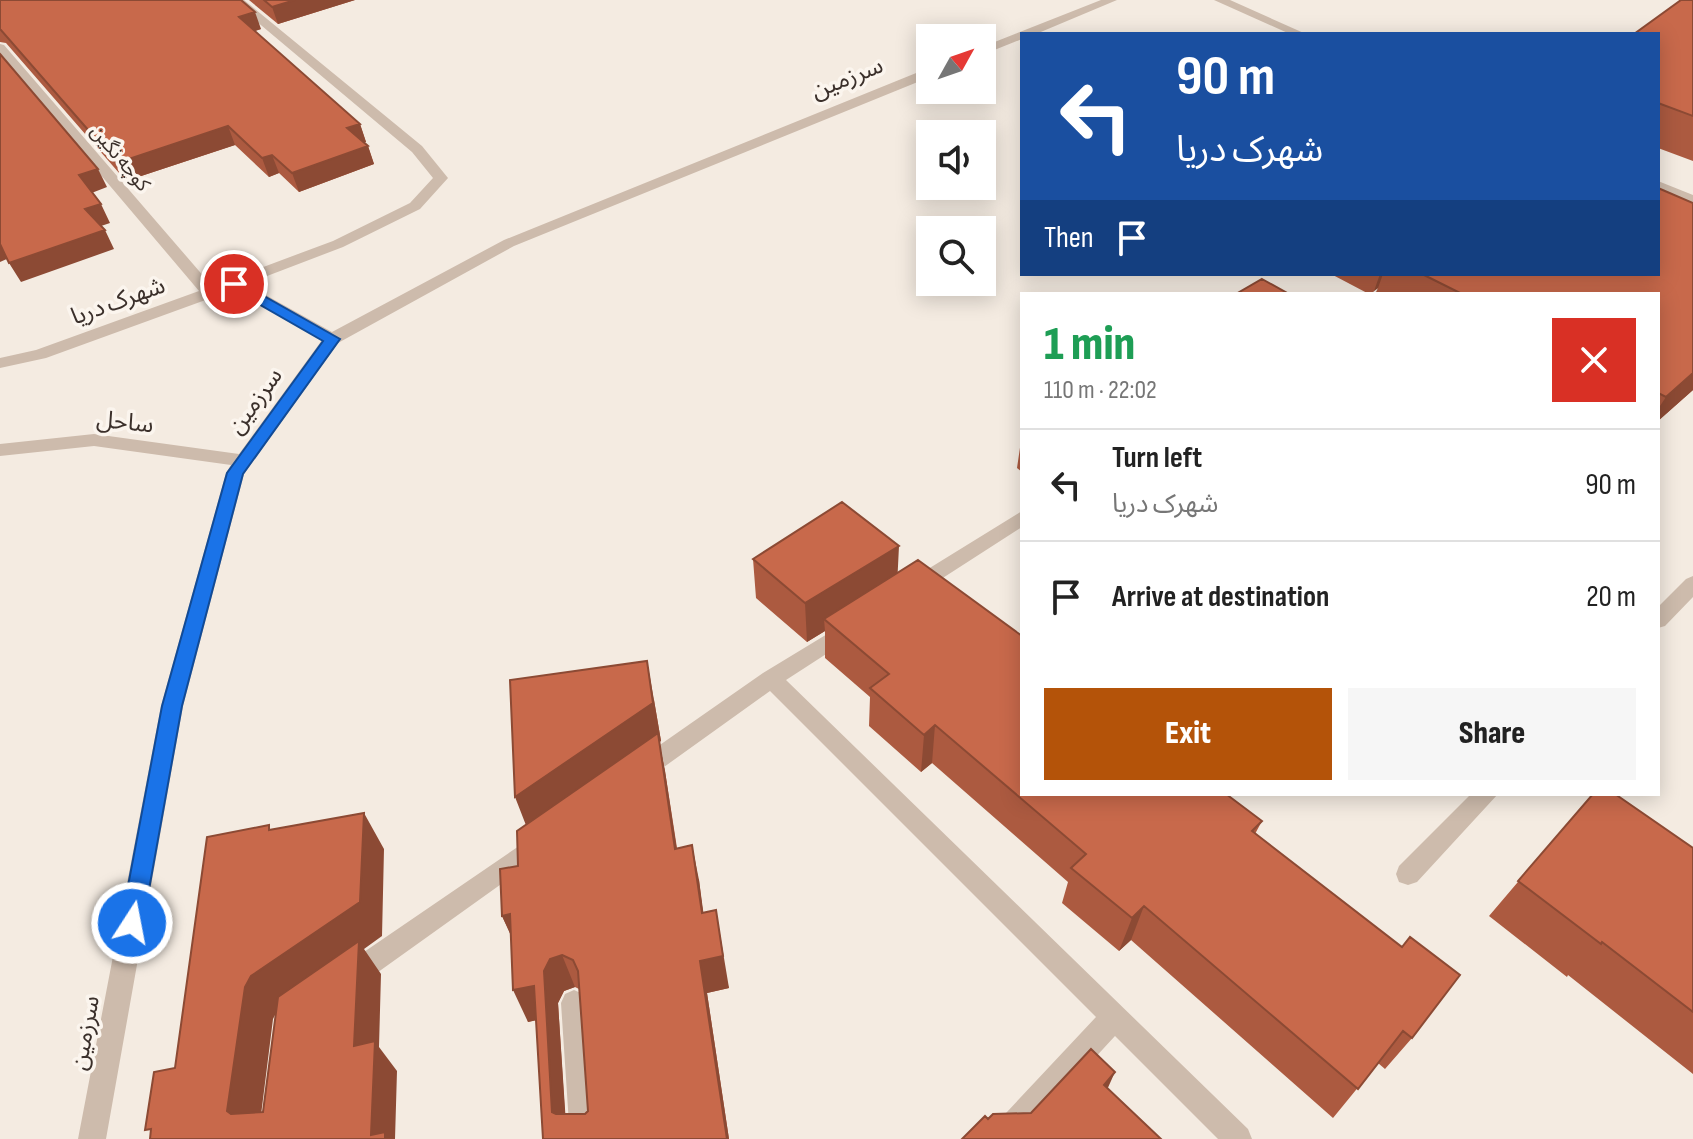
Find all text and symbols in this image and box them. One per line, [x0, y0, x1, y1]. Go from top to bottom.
north arrow [916, 24, 996, 104]
map controls [916, 24, 996, 296]
text: 90 m [1176, 44, 1275, 111]
street label: سرزمین [807, 50, 887, 106]
icon: left [1044, 64, 1148, 168]
street label: کوچه نگین [85, 120, 155, 197]
button: sound [916, 120, 996, 200]
text: شهرک دریا [1176, 129, 1323, 172]
button: search [916, 216, 996, 296]
icon: arrive [1110, 216, 1154, 260]
text: Then [1044, 220, 1094, 256]
pin [200, 250, 268, 318]
icon: arrive [212, 262, 256, 306]
street label: شهرک دریا [67, 271, 169, 331]
text: 1 min [1044, 316, 1135, 373]
button: close [1552, 318, 1636, 402]
street label: سرزمین [221, 362, 289, 440]
text: 110 m · 22:02 [1044, 375, 1157, 406]
street label: ساحل [95, 405, 155, 439]
text: Turn left [1112, 440, 1202, 476]
icon: left [1044, 463, 1088, 507]
text: 90 m [1585, 467, 1636, 503]
text: شهرک دریا [1112, 489, 1218, 520]
icon: arrive [1044, 575, 1088, 619]
text: Arrive at destination [1112, 579, 1329, 615]
text: 20 m [1586, 579, 1636, 615]
button: Exit [1044, 688, 1332, 780]
button: Share [1348, 688, 1636, 780]
position arrow [90, 881, 174, 965]
street label: سرزمین [64, 993, 106, 1073]

